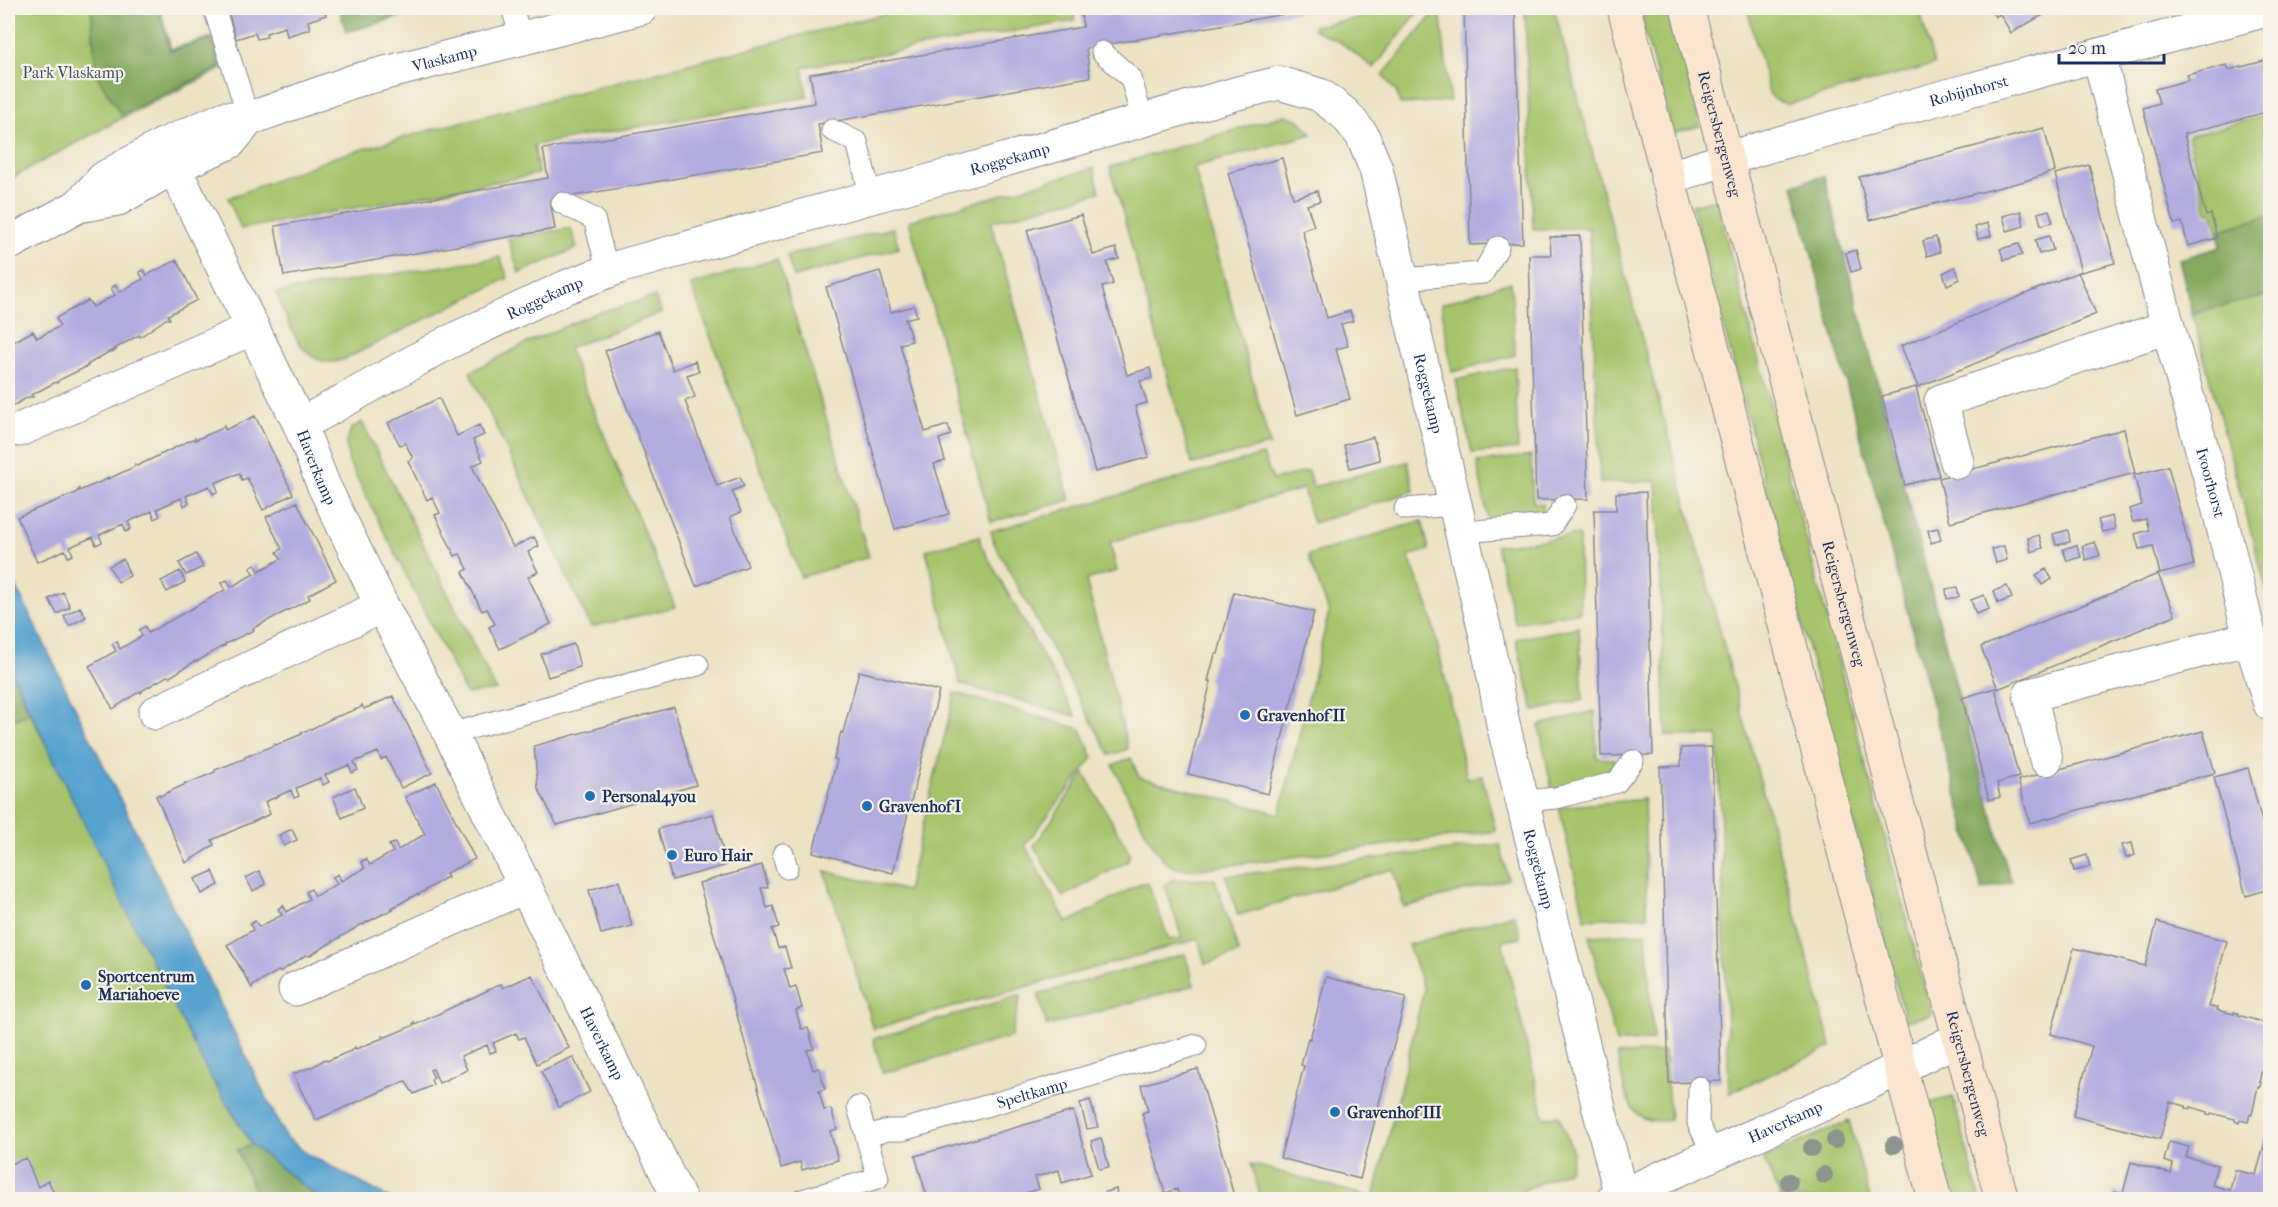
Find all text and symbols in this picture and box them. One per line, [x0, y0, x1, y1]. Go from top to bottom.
scale bar [2059, 27, 2164, 65]
text: 20 m [2068, 38, 2106, 59]
street label: Vlaskamp [409, 41, 479, 76]
park label: Park Vlaskamp [22, 63, 124, 82]
street label: Reigersbergenweg [1694, 69, 1746, 199]
street label: Robijnhorst [1927, 71, 2011, 111]
street label: Roggekamp [968, 138, 1052, 179]
street label: Roggekamp [503, 272, 586, 324]
street label: Roggekamp [1410, 351, 1447, 436]
street label: Haverkamp [293, 427, 341, 508]
street label: Ivoorhorst [2192, 445, 2229, 520]
street label: Reigersbergenweg [1818, 539, 1870, 669]
place label: Gravenhof II [1257, 706, 1346, 725]
marker: Gravenhof II [1238, 708, 1252, 722]
place label: Personal4you [602, 787, 697, 807]
marker: Personal4you [583, 789, 597, 803]
place label: Gravenhof I [879, 797, 962, 816]
marker: Gravenhof I [860, 799, 874, 813]
street label: Roggekamp [1519, 827, 1558, 911]
place label: Euro Hair [684, 846, 754, 865]
marker: Euro Hair [665, 848, 679, 862]
place label: Sportcentrum Mariahoeve [97, 967, 195, 1004]
marker: Sportcentrum Mariahoeve [79, 978, 93, 992]
street label: Haverkamp [576, 1003, 628, 1083]
street label: Reigersbergenweg [1942, 1008, 1994, 1139]
street label: Speltkamp [995, 1074, 1070, 1112]
street label: Haverkamp [1745, 1097, 1826, 1147]
place label: Gravenhof III [1347, 1103, 1442, 1122]
marker: Gravenhof III [1328, 1105, 1342, 1119]

